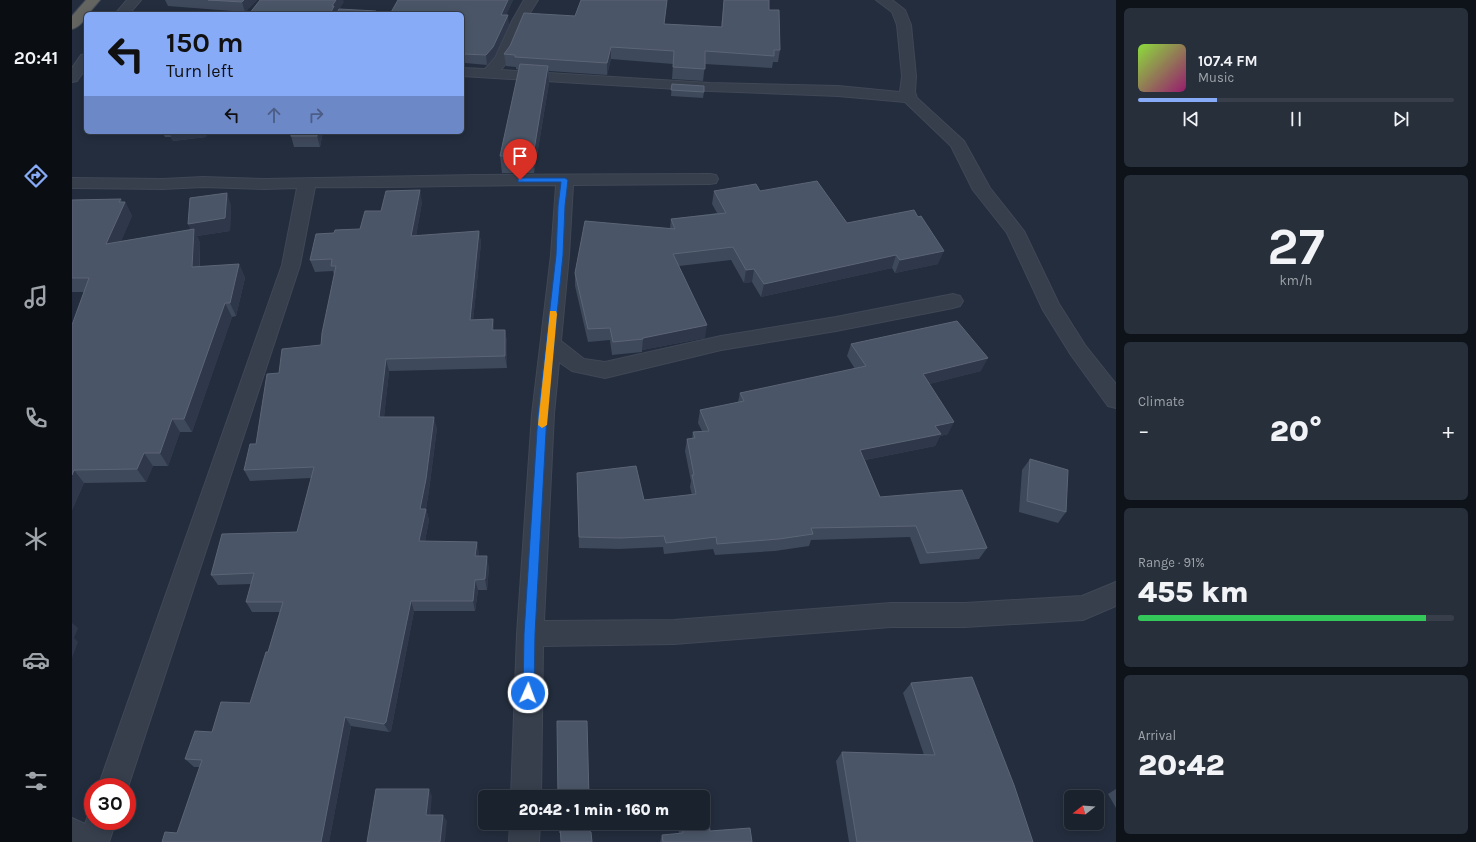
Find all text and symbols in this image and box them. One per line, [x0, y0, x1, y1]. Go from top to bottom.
text: 150 m [166, 26, 244, 59]
icon: left [100, 28, 152, 80]
text: 20:41 [14, 47, 58, 69]
text: 107.4 FM [1198, 52, 1258, 70]
text: Turn left [166, 60, 234, 82]
text: Music [1198, 70, 1234, 85]
icon: left [221, 104, 243, 126]
icon: ahead [263, 104, 285, 126]
icon: right [305, 104, 327, 126]
icon: previous [1180, 108, 1202, 130]
icon: pause [1285, 108, 1307, 130]
icon: next [1390, 108, 1412, 130]
pin [503, 139, 537, 180]
icon: arrive [509, 145, 531, 167]
icon: directions [22, 162, 50, 190]
text: 27 [1267, 216, 1325, 277]
text: km/h [1280, 273, 1312, 288]
icon: music [22, 283, 50, 311]
text: Climate [1138, 394, 1184, 409]
icon: phone [22, 404, 50, 432]
text: 20° [1270, 413, 1322, 449]
text: − [1138, 418, 1150, 444]
text: + [1442, 418, 1454, 444]
icon: climate [22, 525, 50, 553]
text: Range · 91% [1138, 555, 1205, 570]
text: 455 km [1138, 574, 1249, 610]
icon: car [22, 646, 50, 674]
position arrow [507, 672, 549, 714]
text: Arrival [1138, 728, 1176, 743]
text: 20:42 [1138, 747, 1224, 783]
icon: filters [22, 767, 50, 795]
speed limit sign: 30 [84, 778, 136, 830]
north arrow [1064, 790, 1104, 830]
map controls [1064, 790, 1104, 830]
text: 20:42 · 1 min · 160 m [519, 801, 669, 819]

